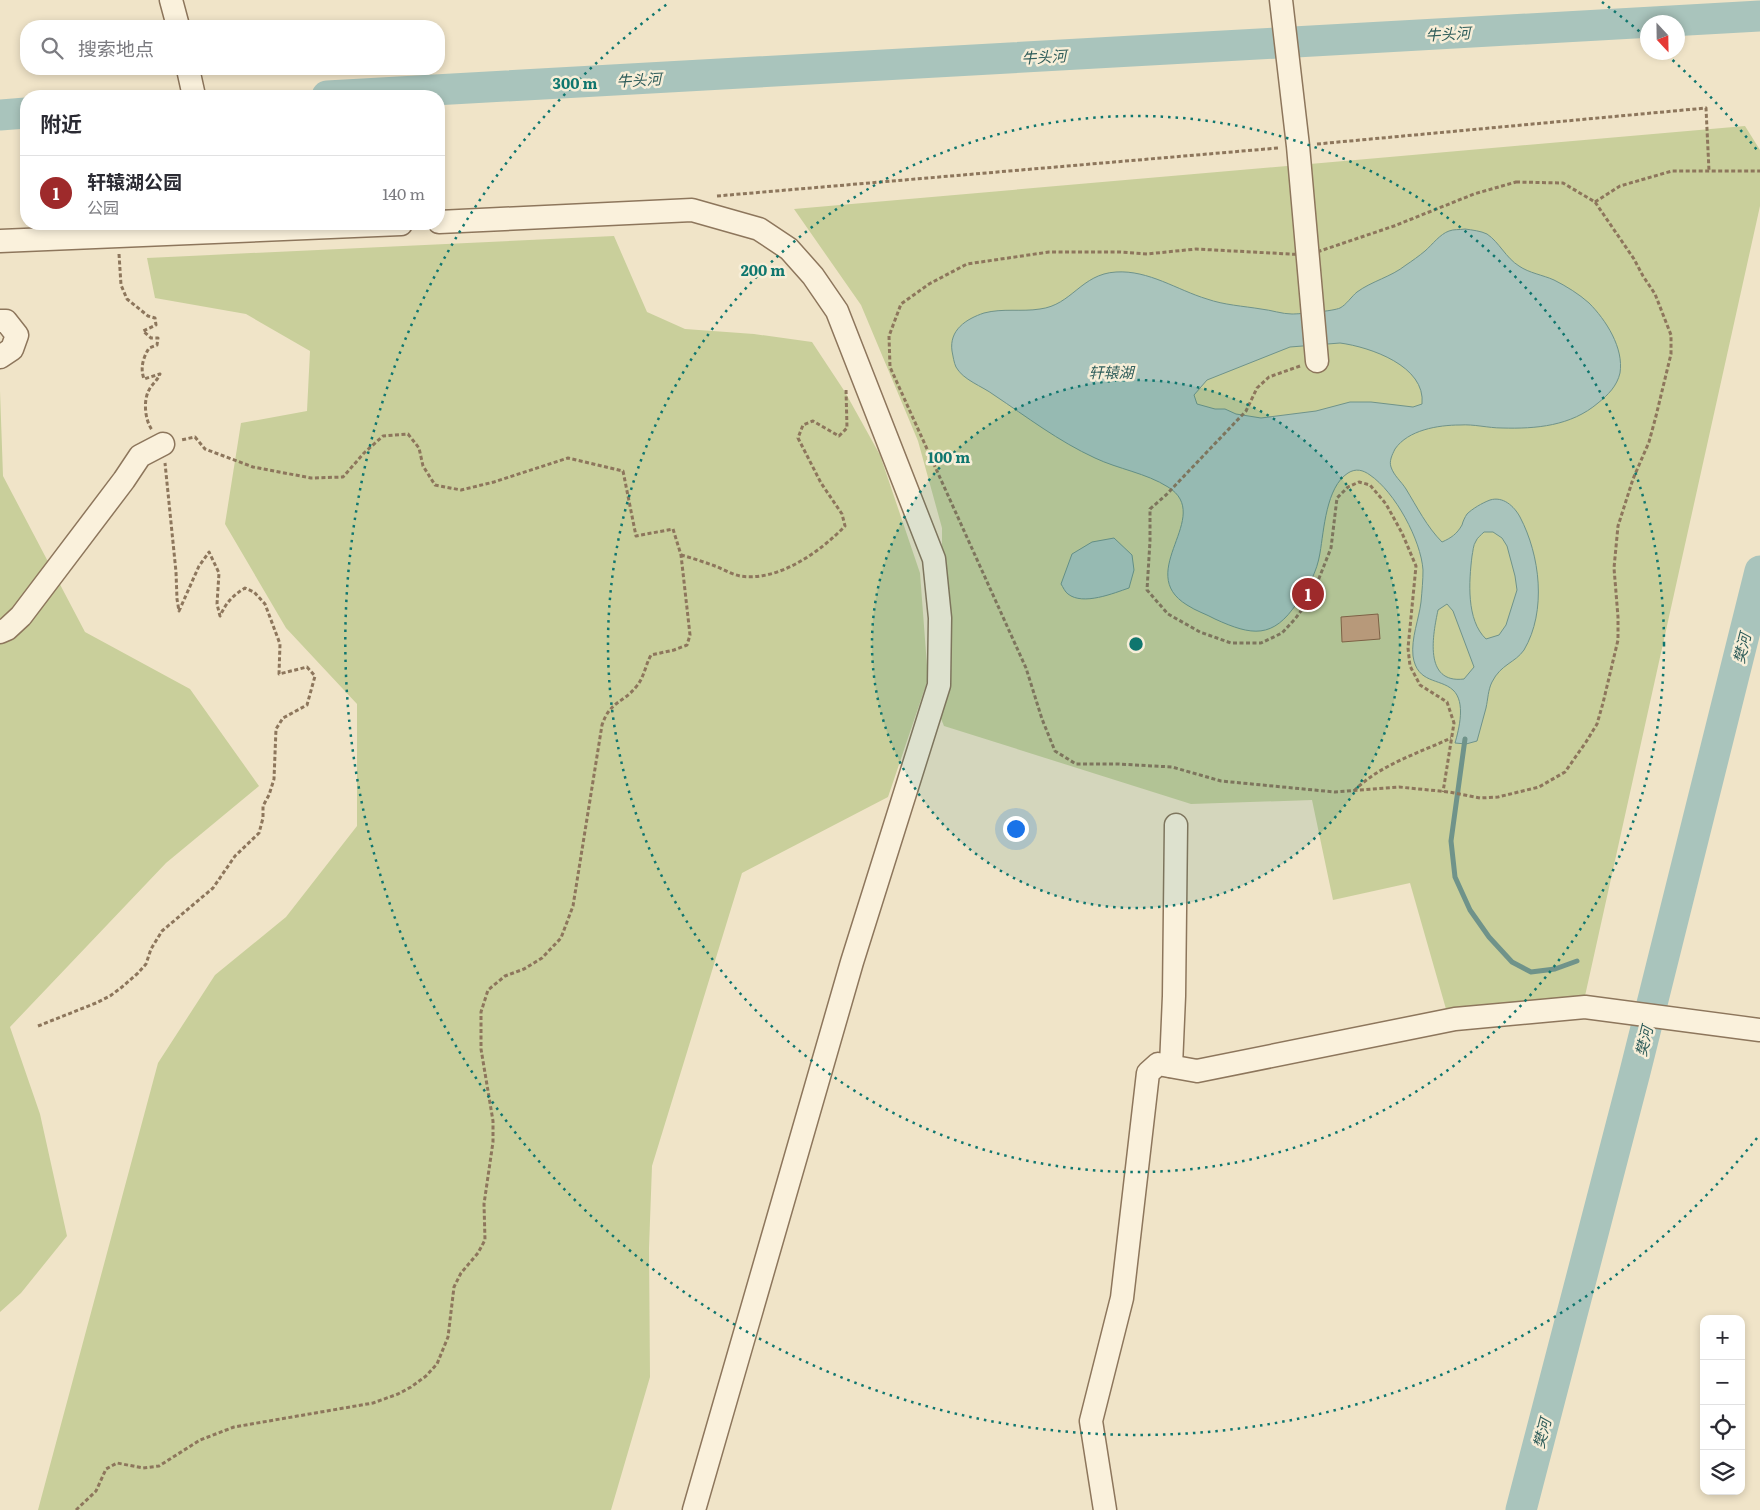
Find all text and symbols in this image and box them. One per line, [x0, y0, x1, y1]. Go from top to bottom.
north arrow [1640, 15, 1685, 60]
search box [20, 20, 445, 75]
water label: 牛头河 [1425, 20, 1474, 46]
icon: search [38, 34, 66, 62]
text: 搜索地点 [78, 34, 154, 62]
water label: 牛头河 [1021, 43, 1070, 69]
water label: 牛头河 [616, 66, 665, 92]
text: 300 m [553, 71, 597, 94]
text: 附近 [40, 107, 82, 138]
text: 轩辕湖公园 [87, 167, 182, 195]
text: 1 [53, 181, 59, 205]
text: 140 m [382, 181, 425, 205]
text: 公园 [87, 195, 119, 219]
text: 200 m [741, 258, 785, 281]
water label: 轩辕湖 [1088, 360, 1135, 383]
text: 100 m [928, 445, 970, 468]
pin: 1 [1292, 575, 1324, 613]
water label: 樊河 [1726, 628, 1757, 665]
centre of rings [1127, 635, 1145, 653]
your location [1003, 816, 1029, 842]
water label: 樊河 [1628, 1021, 1659, 1058]
map controls [1700, 1315, 1745, 1495]
button: + [1700, 1315, 1745, 1360]
button: − [1700, 1360, 1745, 1405]
button: locate [1700, 1405, 1745, 1450]
water label: 樊河 [1526, 1413, 1557, 1450]
button: layers [1700, 1450, 1745, 1495]

